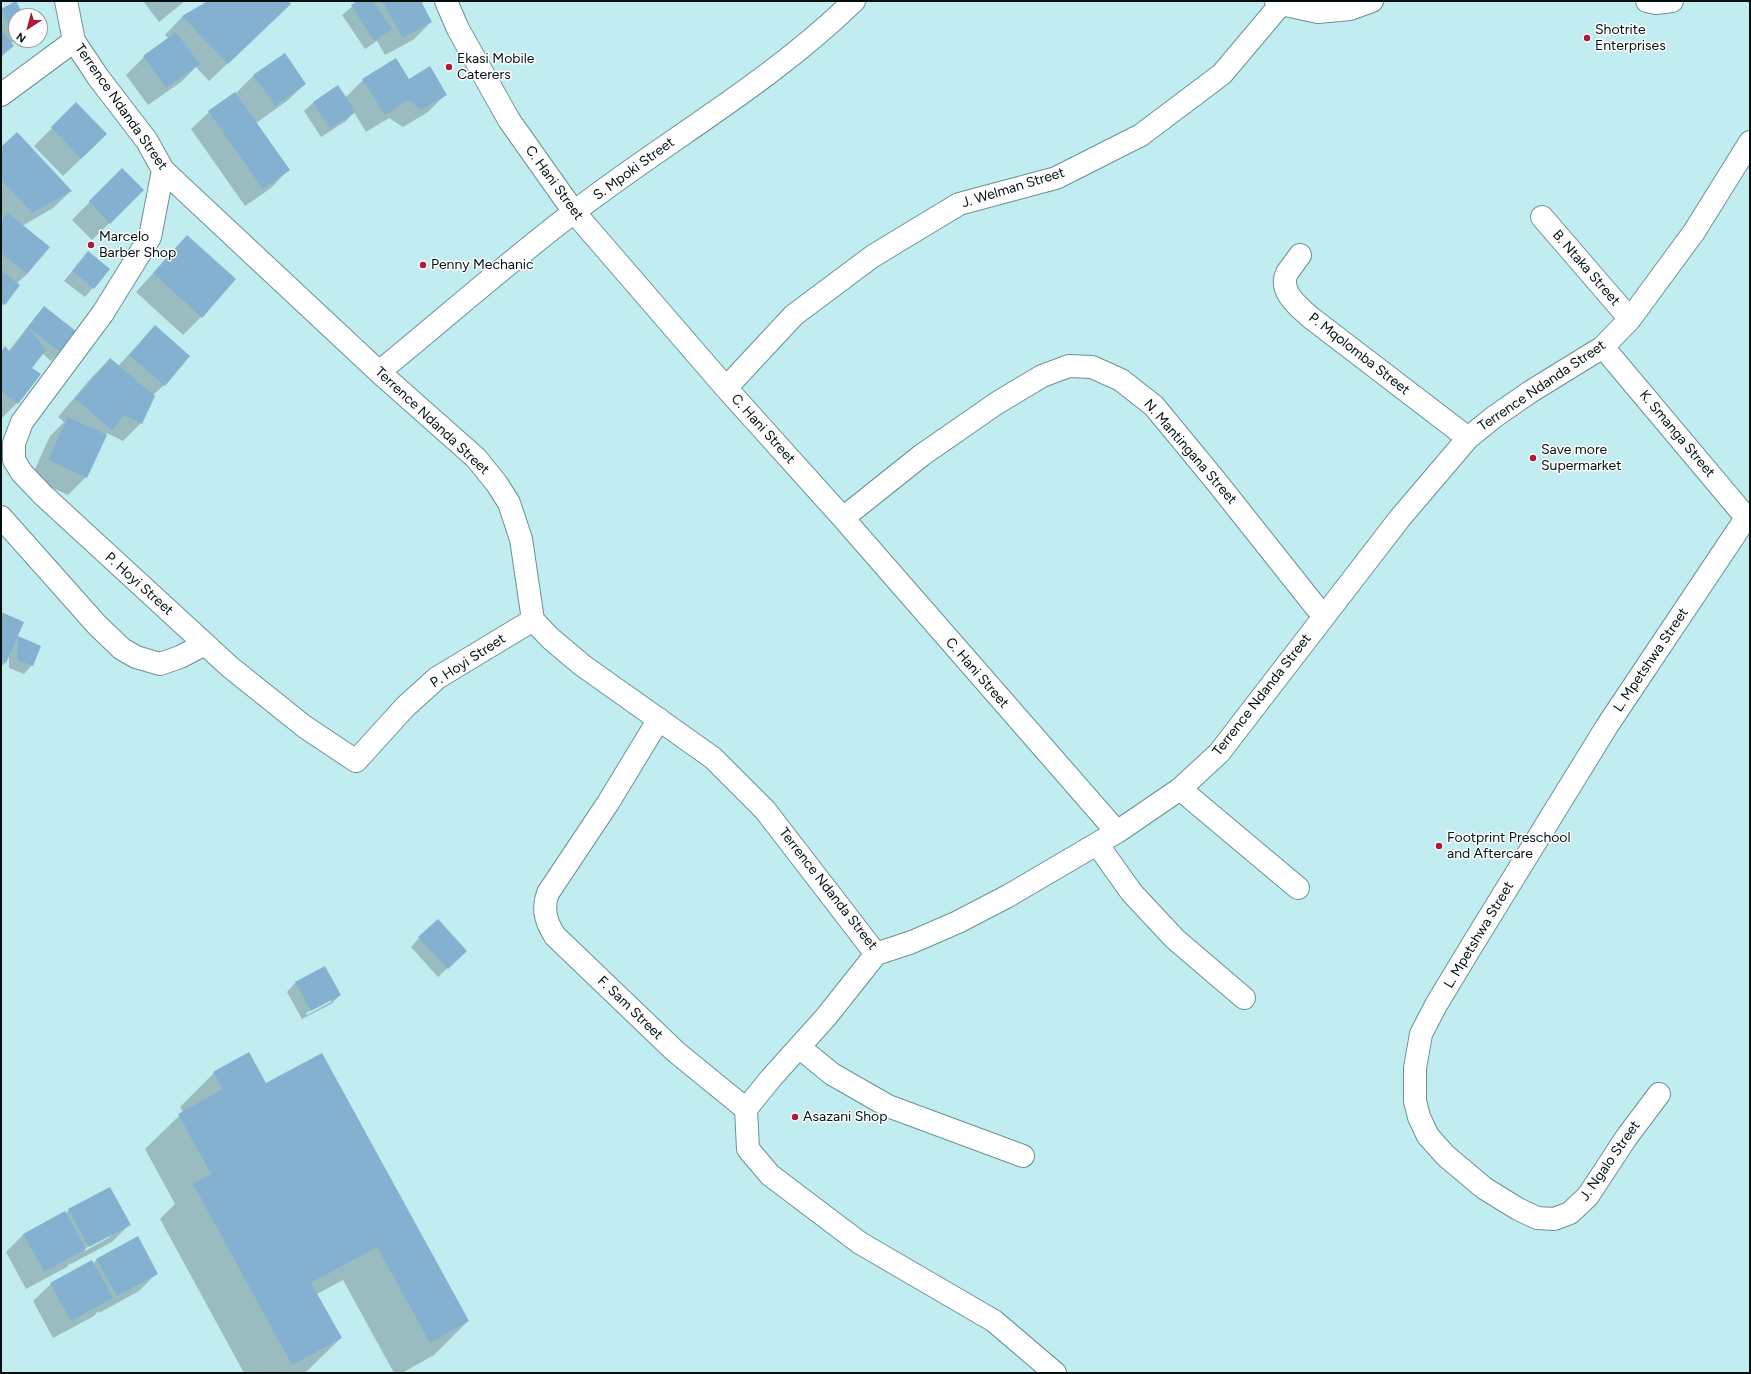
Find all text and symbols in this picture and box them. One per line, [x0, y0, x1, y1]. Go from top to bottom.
north arrow [8, 8, 48, 48]
place label: Shotrite Enterprises [1595, 22, 1666, 54]
text: N [14, 30, 29, 45]
marker: Shotrite Enterprises [1582, 33, 1592, 43]
street label: Terrence Ndanda Street [71, 41, 171, 173]
place label: Ekasi Mobile Caterers [457, 51, 534, 84]
marker: Ekasi Mobile Caterers [444, 62, 454, 72]
street label: S. Mpoki Street [590, 134, 678, 204]
street label: C. Hani Street [521, 143, 587, 223]
street label: J. Welman Street [960, 164, 1066, 212]
street label: B. Ntaka Street [1549, 227, 1623, 309]
place label: Marcelo Barber Shop [99, 229, 176, 262]
marker: Marcelo Barber Shop [86, 240, 96, 250]
place label: Penny Mechanic [431, 257, 534, 273]
marker: Penny Mechanic [418, 260, 428, 270]
street label: P. Mqolomba Street [1305, 309, 1413, 399]
street label: Terrence Ndanda Street [1475, 337, 1609, 435]
street label: Terrence Ndanda Street [371, 364, 493, 478]
street label: K. Smanga Street [1636, 387, 1718, 481]
street label: C. Hani Street [727, 391, 799, 467]
street label: N. Mantingana Street [1140, 396, 1240, 508]
place label: Save more Supermarket [1541, 442, 1621, 474]
marker: Save more Supermarket [1528, 453, 1538, 463]
street label: P. Hoyi Street [101, 549, 177, 619]
street label: L. Mpetshwa Street [1610, 605, 1692, 715]
street label: P. Hoyi Street [427, 630, 509, 692]
street label: Terrence Ndanda Street [1209, 631, 1315, 759]
street label: C. Hani Street [942, 634, 1012, 712]
street label: Terrence Ndanda Street [775, 825, 881, 953]
place label: Footprint Preschool and Aftercare [1447, 830, 1571, 862]
marker: Footprint Preschool and Aftercare [1434, 841, 1444, 851]
street label: L. Mpetshwa Street [1440, 879, 1518, 991]
street label: F. Sam Street [594, 973, 666, 1043]
place label: Asazani Shop [803, 1109, 887, 1125]
marker: Asazani Shop [790, 1112, 800, 1122]
street label: J. Ngalo Street [1576, 1118, 1644, 1204]

